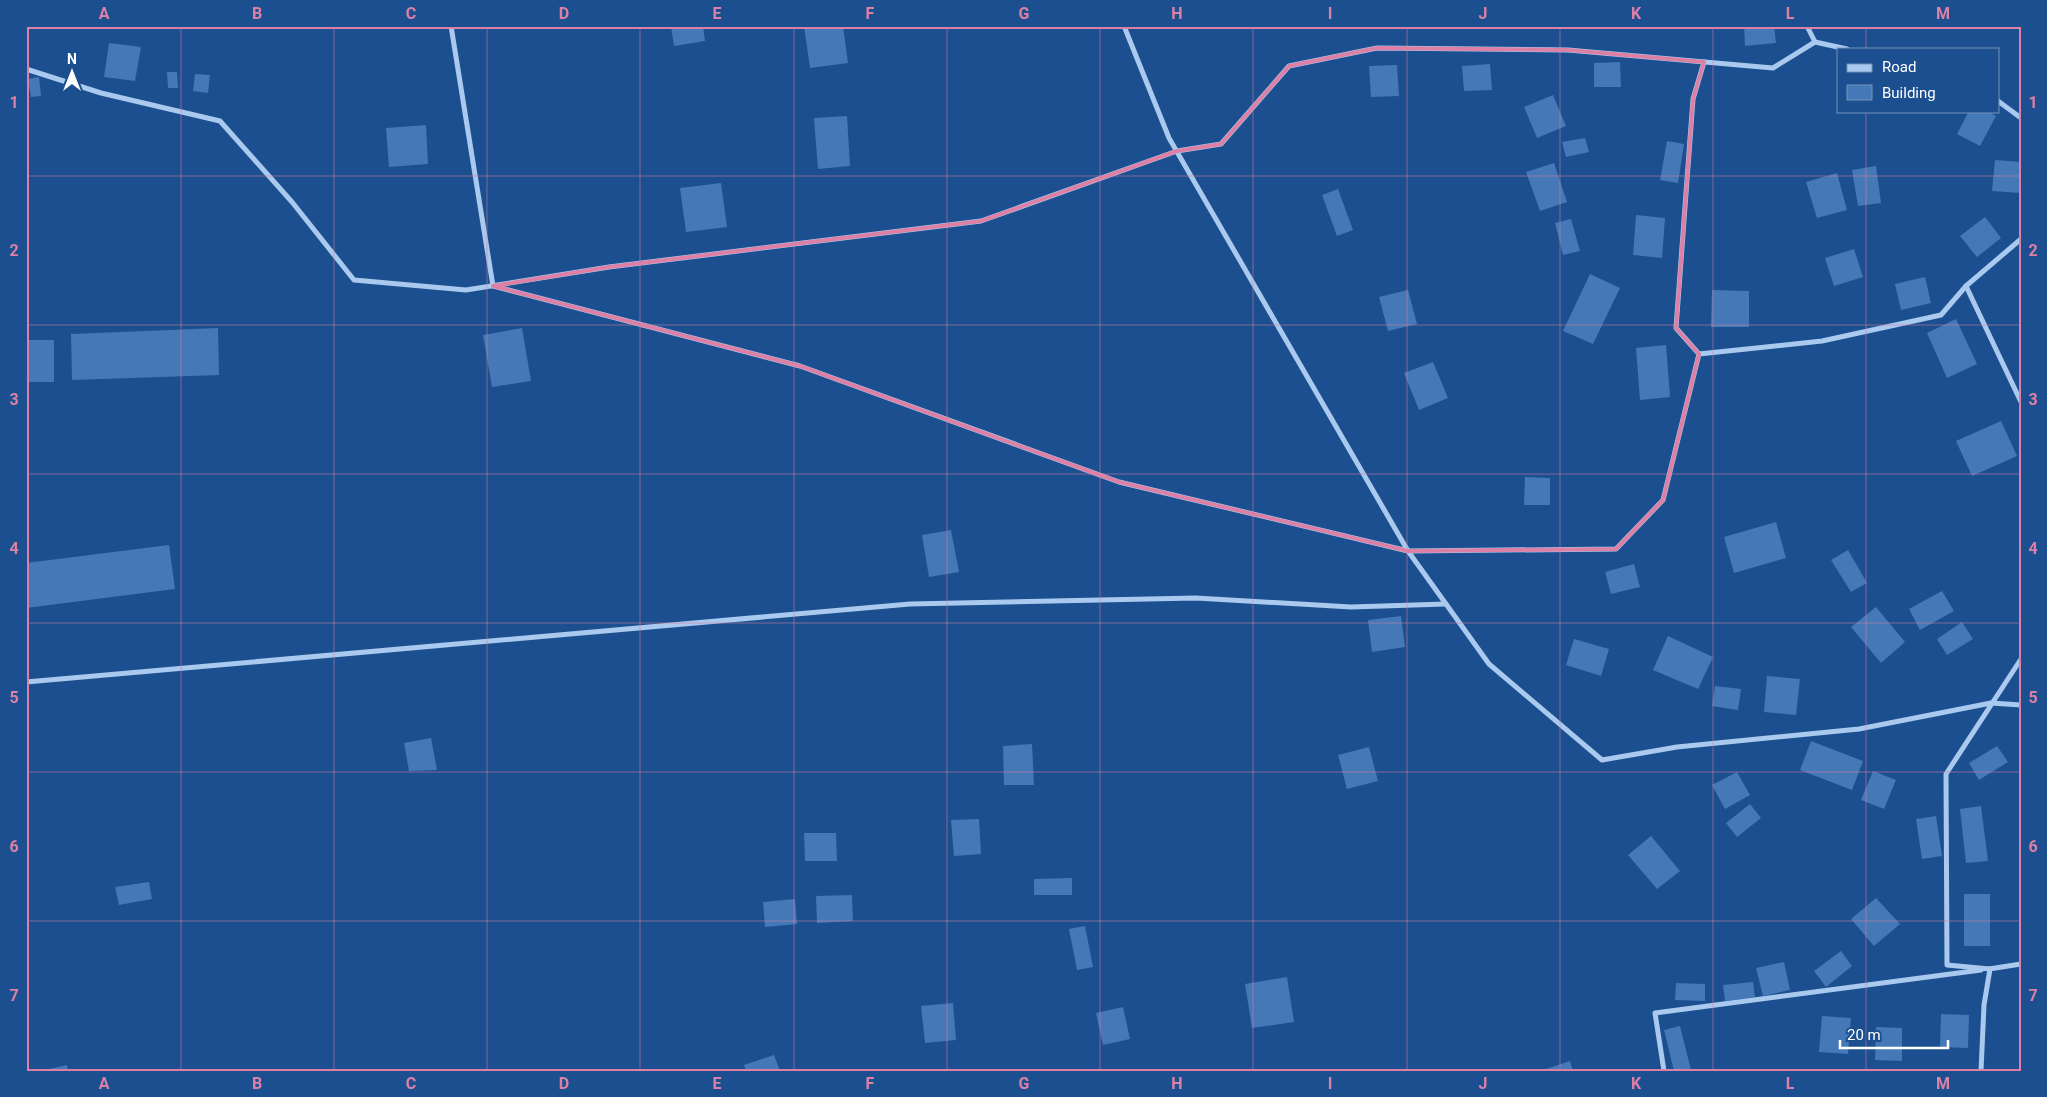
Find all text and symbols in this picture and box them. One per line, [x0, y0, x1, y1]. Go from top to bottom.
text: A [99, 4, 110, 23]
text: B [252, 4, 262, 23]
text: C [406, 4, 416, 23]
text: D [559, 4, 569, 23]
text: E [713, 4, 722, 23]
text: F [866, 4, 875, 23]
text: G [1019, 4, 1030, 23]
text: H [1171, 4, 1183, 23]
text: I [1328, 4, 1332, 23]
text: J [1479, 4, 1487, 23]
text: K [1631, 4, 1642, 23]
text: L [1786, 4, 1795, 23]
text: M [1936, 4, 1950, 23]
north arrow [48, 48, 98, 98]
legend [1837, 48, 2000, 112]
text: N [67, 51, 77, 67]
text: Road [1882, 58, 1916, 76]
text: Building [1882, 84, 1936, 102]
text: 1 [9, 93, 19, 112]
text: 1 [2028, 93, 2038, 112]
text: 2 [9, 241, 19, 260]
text: 2 [2028, 241, 2038, 260]
text: 3 [9, 390, 19, 409]
text: 3 [2028, 390, 2038, 409]
text: 4 [9, 539, 19, 558]
text: 4 [2028, 539, 2038, 558]
text: 5 [9, 688, 19, 707]
text: 5 [2028, 688, 2038, 707]
text: 6 [9, 837, 19, 856]
text: 6 [2028, 837, 2038, 856]
text: 7 [9, 986, 19, 1005]
text: 7 [2028, 986, 2038, 1005]
scale bar [1840, 1017, 1947, 1049]
text: 20 m [1847, 1026, 1881, 1044]
text: A [99, 1074, 110, 1093]
text: B [252, 1074, 262, 1093]
text: C [406, 1074, 416, 1093]
text: D [559, 1074, 569, 1093]
text: E [713, 1074, 722, 1093]
text: F [866, 1074, 875, 1093]
text: G [1019, 1074, 1030, 1093]
text: H [1171, 1074, 1183, 1093]
text: I [1328, 1074, 1332, 1093]
text: J [1479, 1074, 1487, 1093]
text: K [1631, 1074, 1642, 1093]
text: L [1786, 1074, 1795, 1093]
text: M [1936, 1074, 1950, 1093]

